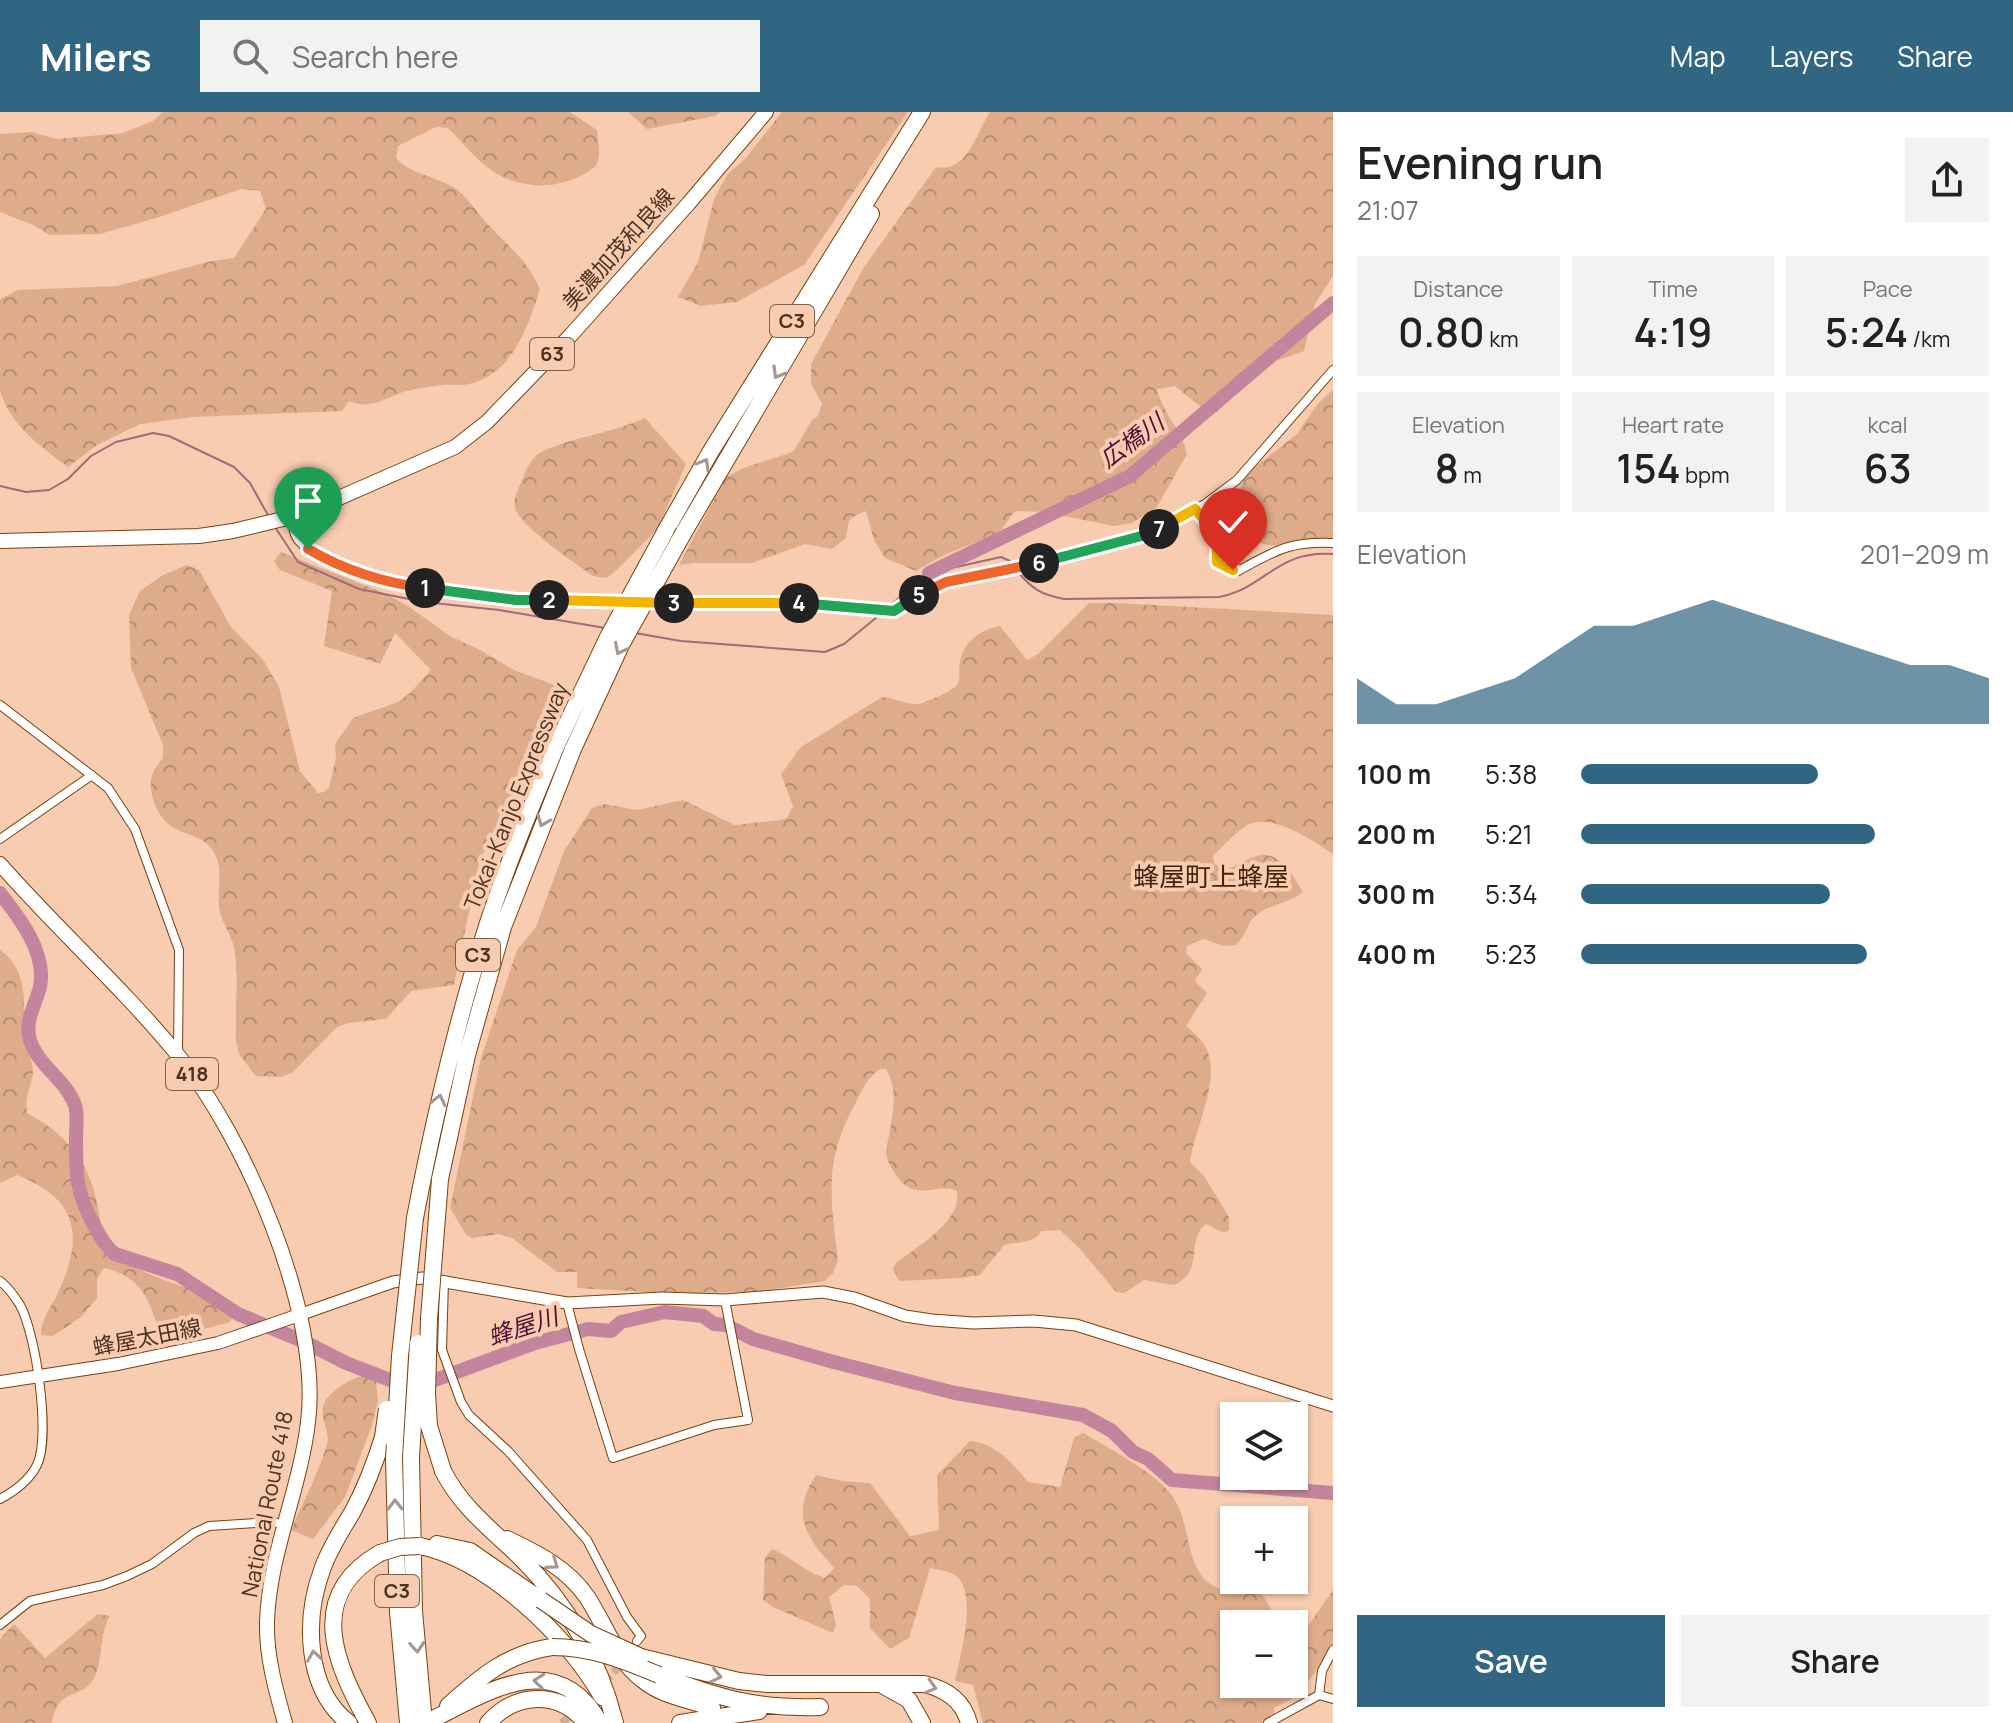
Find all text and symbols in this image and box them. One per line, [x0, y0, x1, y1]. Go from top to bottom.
search box [200, 20, 760, 92]
text: Milers [40, 30, 152, 82]
icon: search [228, 34, 272, 78]
text: Search here [292, 36, 458, 77]
text: Map [1670, 37, 1726, 75]
text: Layers [1770, 37, 1853, 75]
text: Share [1897, 37, 1973, 75]
text: Evening run [1357, 132, 1603, 192]
button: share [1905, 138, 1989, 222]
street label: 美濃加茂和良線 [555, 182, 681, 316]
text: 21:07 [1357, 192, 1419, 228]
text: Distance [1413, 274, 1503, 304]
text: Time [1648, 274, 1698, 304]
text: Pace [1863, 274, 1913, 304]
text: 0.80 [1398, 304, 1485, 359]
text: 4:19 [1634, 304, 1712, 359]
text: 5:24 [1825, 304, 1908, 359]
road number: C3 [770, 305, 814, 337]
text: km [1485, 324, 1519, 354]
text: /km [1908, 324, 1951, 354]
road number: 63 [530, 338, 574, 370]
one-way arrow [772, 364, 788, 379]
water label: 広橋川 [1092, 404, 1172, 474]
text: Elevation [1412, 410, 1505, 440]
text: Heart rate [1622, 410, 1724, 440]
text: kcal [1868, 410, 1908, 440]
text: 8 [1435, 440, 1459, 495]
text: 154 [1616, 440, 1681, 495]
text: 63 [1864, 440, 1912, 495]
one-way arrow [694, 458, 710, 473]
text: m [1459, 460, 1482, 490]
text: bpm [1681, 460, 1730, 490]
pin [274, 467, 342, 549]
icon: arrive [286, 479, 330, 523]
pin [1199, 488, 1267, 570]
icon: check [1211, 500, 1255, 544]
pin: 7 [1139, 509, 1179, 549]
text: 7 [1153, 514, 1165, 544]
text: Elevation [1357, 536, 1467, 572]
text: 201–209 m [1860, 536, 1989, 572]
pin: 6 [1019, 543, 1059, 583]
text: 6 [1032, 548, 1046, 578]
pin: 1 [405, 568, 445, 608]
text: 1 [420, 573, 430, 603]
pin: 5 [899, 575, 939, 615]
pin: 2 [529, 580, 569, 620]
text: 5 [913, 580, 925, 610]
pin: 3 [654, 583, 694, 623]
pin: 4 [779, 583, 819, 623]
text: 2 [542, 585, 556, 615]
text: 3 [668, 588, 680, 618]
text: 4 [792, 588, 806, 618]
one-way arrow [614, 641, 629, 656]
street label: Tokai-Kanjo Expressway [457, 677, 576, 914]
text: 100 m [1357, 756, 1431, 792]
text: 5:38 [1485, 756, 1537, 792]
one-way arrow [536, 813, 553, 827]
text: 200 m [1357, 816, 1435, 852]
text: 5:21 [1485, 816, 1533, 852]
district label: 蜂屋町上蜂屋 [1133, 858, 1289, 894]
text: 300 m [1357, 876, 1435, 912]
text: 5:34 [1485, 876, 1538, 912]
text: 400 m [1357, 936, 1436, 972]
text: 5:23 [1485, 936, 1537, 972]
road number: C3 [456, 939, 500, 971]
road number: 418 [166, 1058, 218, 1090]
one-way arrow [430, 1094, 447, 1108]
water label: 蜂屋川 [483, 1298, 565, 1352]
street label: 蜂屋太田線 [90, 1312, 204, 1362]
map controls [1220, 1402, 1308, 1698]
button: layers [1220, 1402, 1308, 1490]
street label: National Route 418 [234, 1408, 300, 1600]
one-way arrow [386, 1498, 404, 1511]
button: + [1220, 1506, 1308, 1594]
one-way arrow [545, 1554, 559, 1569]
road number: C3 [375, 1575, 419, 1607]
button: − [1220, 1610, 1308, 1698]
button: Save [1357, 1615, 1665, 1707]
button: Share [1681, 1615, 1989, 1707]
one-way arrow [408, 1641, 425, 1654]
one-way arrow [306, 1649, 323, 1663]
one-way arrow [709, 1666, 723, 1683]
one-way arrow [532, 1673, 545, 1690]
one-way arrow [923, 1677, 937, 1694]

